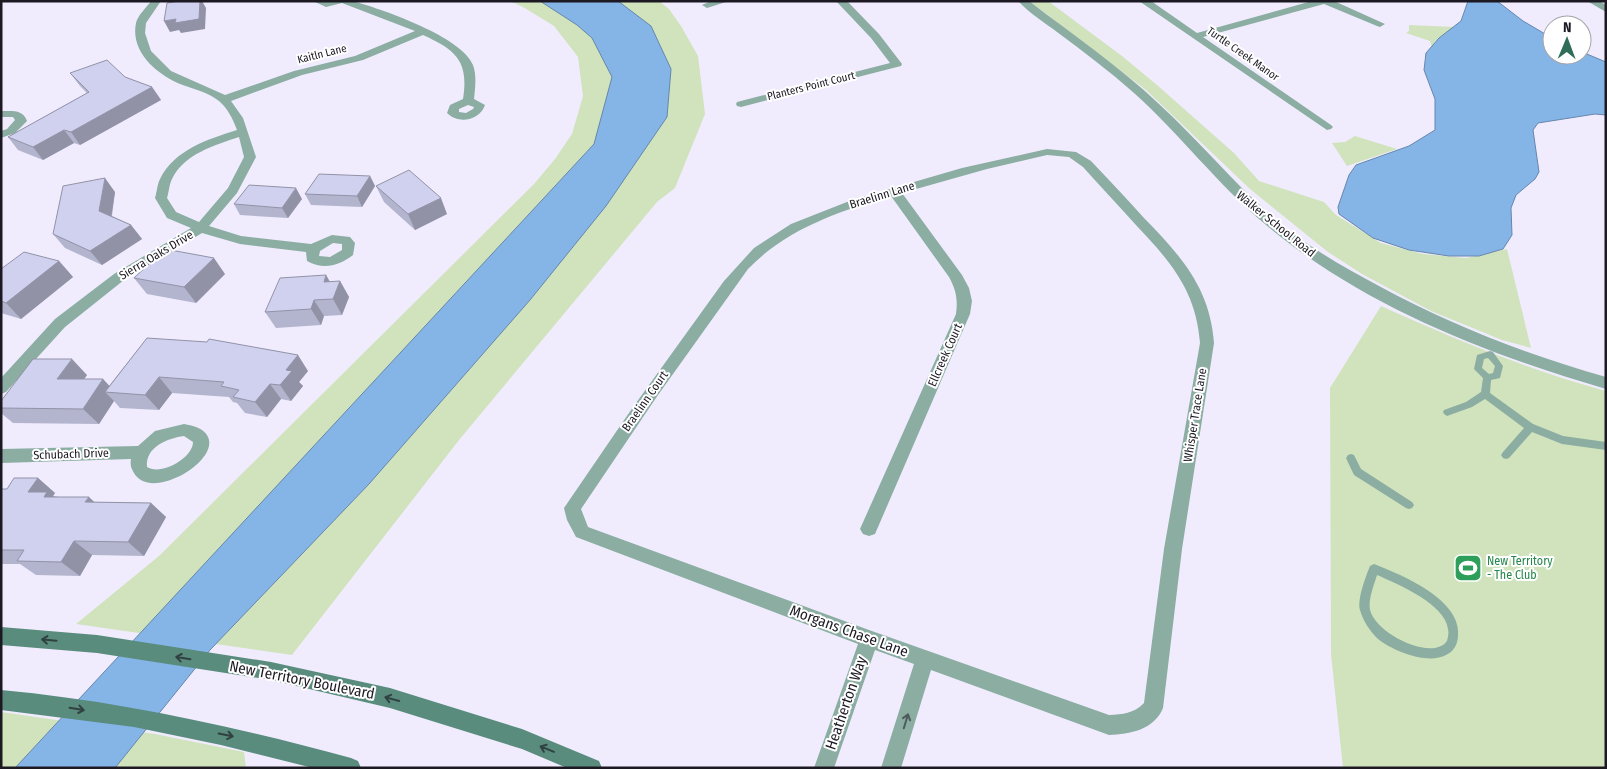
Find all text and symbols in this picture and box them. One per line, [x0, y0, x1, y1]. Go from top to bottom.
north arrow [1542, 15, 1592, 65]
text: N [1563, 19, 1572, 36]
street label: Turtle Creek Manor [1205, 24, 1282, 84]
street label: Kaitln Lane [296, 42, 348, 66]
street label: Planters Point Court [766, 69, 857, 103]
street label: Braelinn Lane [848, 178, 916, 212]
street label: Walker School Road [1234, 188, 1318, 260]
street label: Sierra Oaks Drive [116, 227, 196, 283]
street label: Ellcreek Court [925, 321, 965, 389]
street label: Whisper Trace Lane [1181, 367, 1209, 463]
street label: Braelinn Court [619, 368, 671, 434]
street label: Schubach Drive [33, 446, 109, 462]
sports icon: New Territory - The Club [1453, 553, 1483, 583]
place label: New Territory - The Club [1487, 554, 1553, 582]
street label: Morgans Chase Lane [787, 601, 911, 661]
one-way arrow [42, 635, 58, 645]
one-way arrow [175, 653, 191, 663]
street label: Heatherton Way [822, 654, 871, 752]
street label: New Territory Boulevard [228, 657, 376, 703]
one-way arrow [385, 693, 401, 703]
one-way arrow [68, 705, 84, 715]
one-way arrow [901, 714, 911, 730]
one-way arrow [218, 731, 234, 740]
one-way arrow [539, 744, 555, 753]

